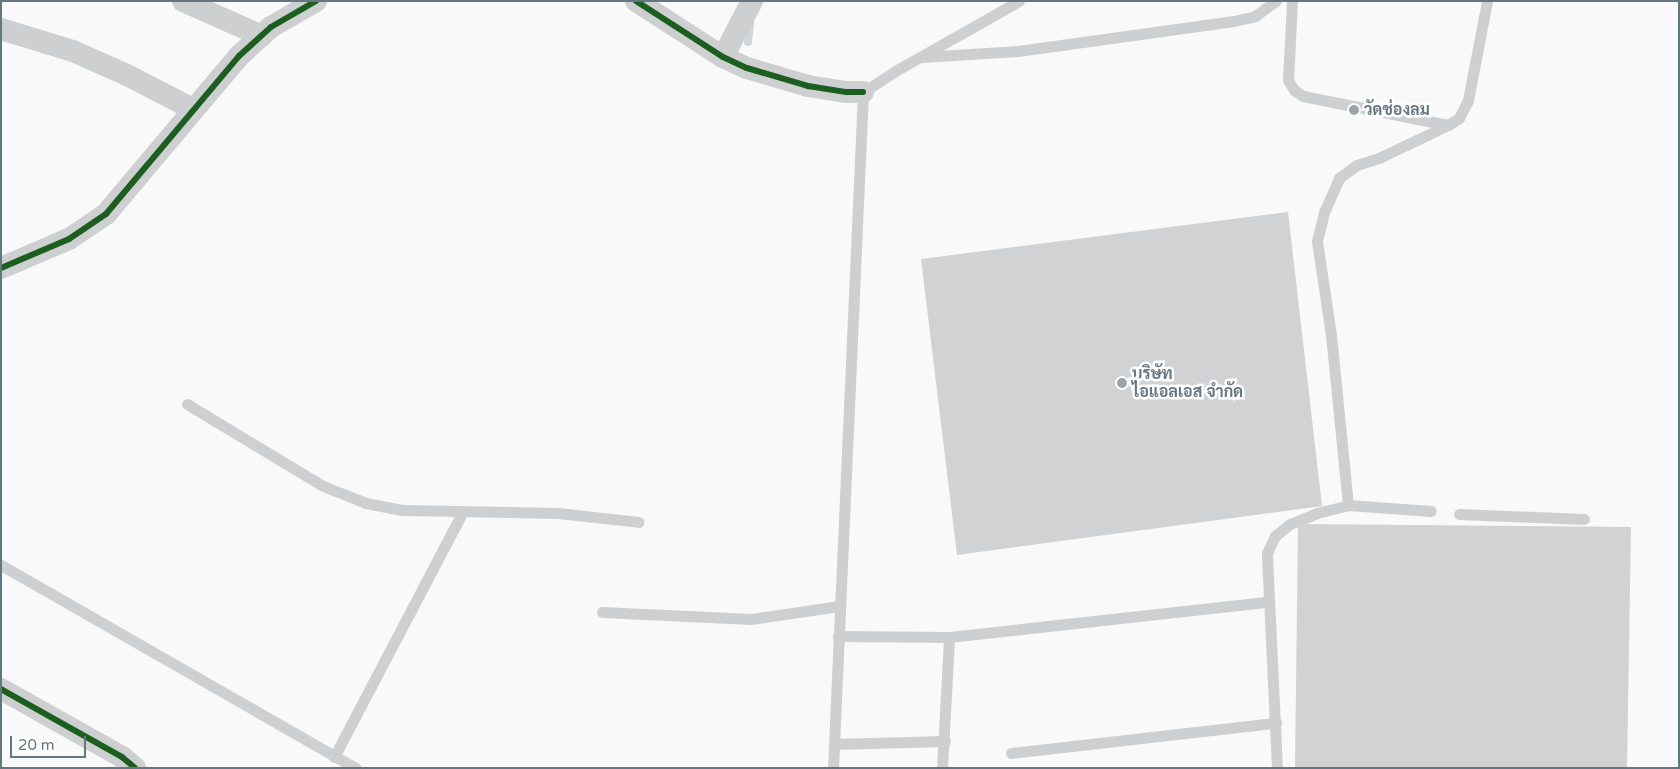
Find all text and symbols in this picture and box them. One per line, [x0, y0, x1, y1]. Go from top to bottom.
place label: วัดช่องลม [1364, 100, 1430, 120]
marker: วัดช่องลม [1348, 104, 1360, 116]
place label: บริษัท ไอแอลเอส จำกัด [1132, 364, 1243, 402]
marker: บริษัท ไอแอลเอส จำกัด [1116, 377, 1128, 389]
scale bar [12, 726, 89, 758]
text: 20 m [18, 736, 55, 754]

